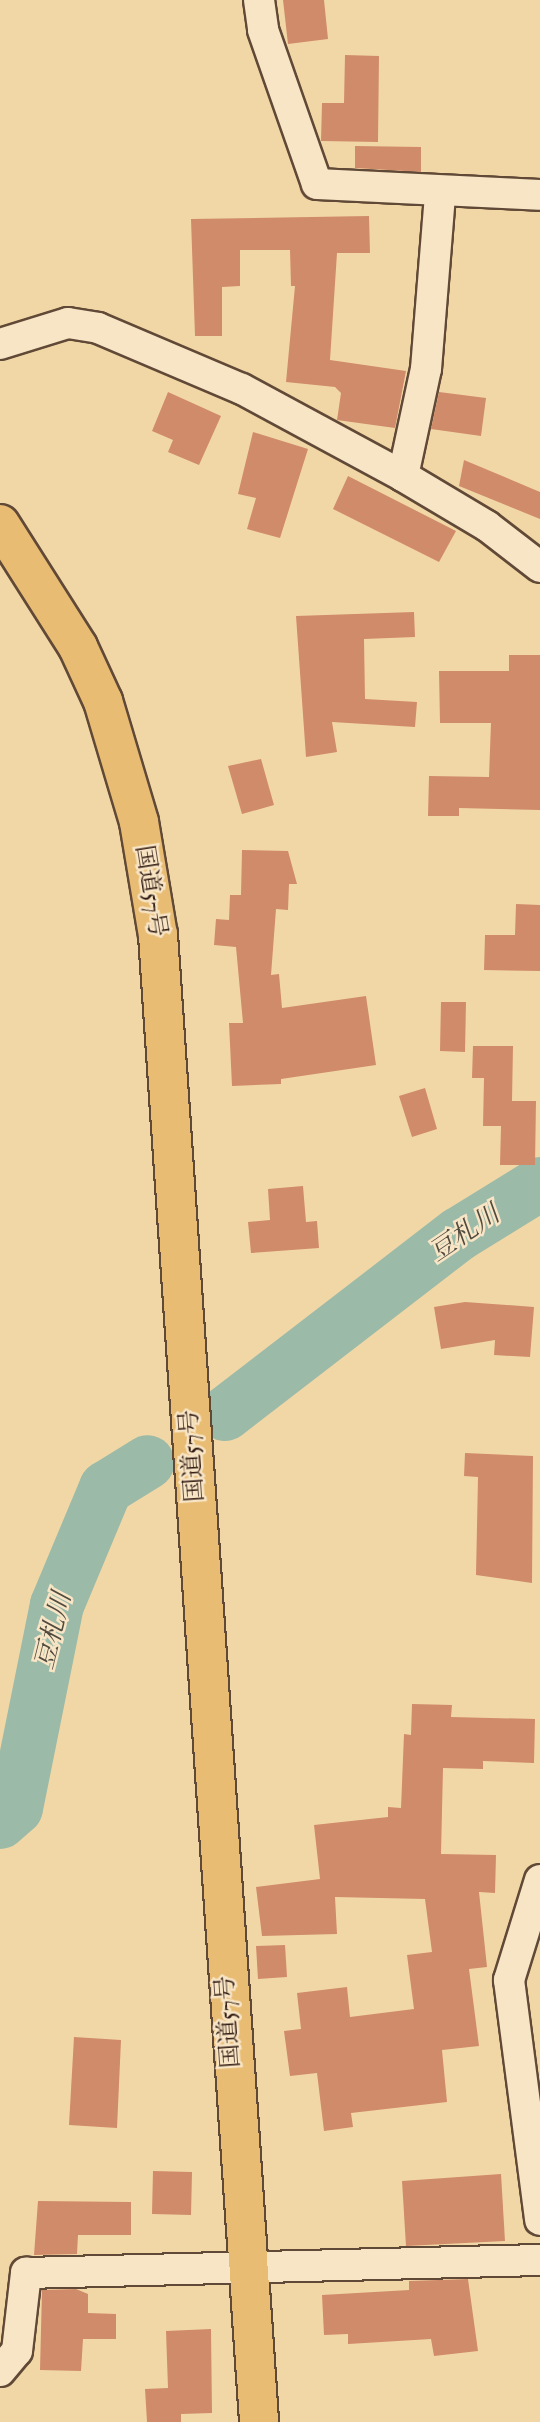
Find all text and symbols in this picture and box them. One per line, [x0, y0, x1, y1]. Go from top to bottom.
street label: 国道57号 [129, 843, 171, 939]
water label: 豆札川 [424, 1199, 506, 1269]
street label: 国道57号 [175, 1409, 211, 1503]
water label: 豆札川 [29, 1589, 79, 1673]
street label: 国道57号 [211, 1975, 247, 2069]

